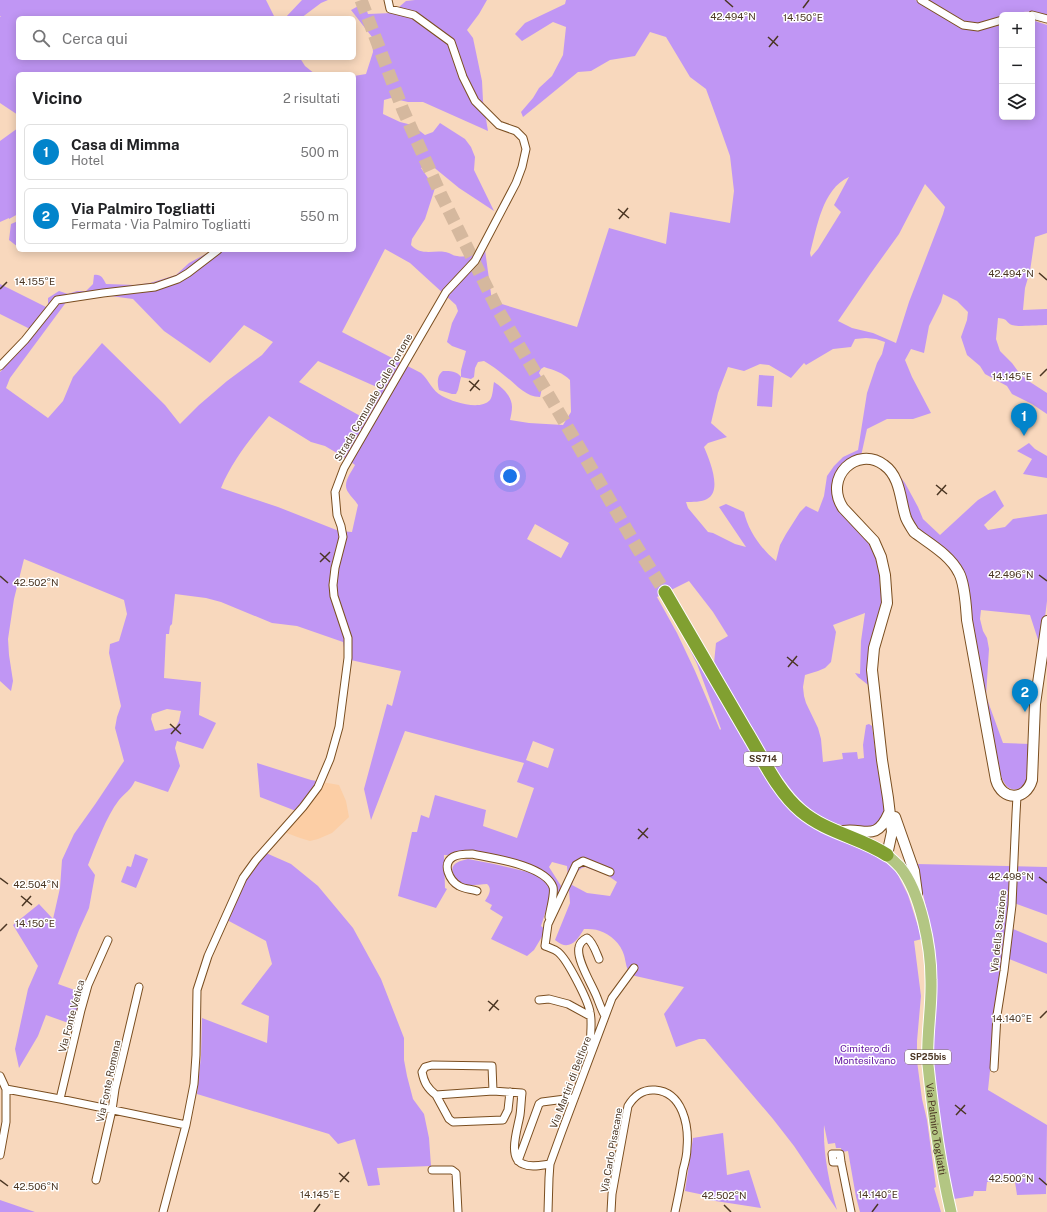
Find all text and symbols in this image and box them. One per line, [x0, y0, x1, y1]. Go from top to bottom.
text: 42.494°N [710, 10, 756, 22]
text: 14.150°E [783, 11, 823, 23]
map controls [999, 12, 1035, 120]
button: + [999, 12, 1035, 48]
search box [16, 16, 356, 60]
icon: search [30, 27, 52, 49]
text: Cerca qui [62, 30, 128, 47]
button: − [999, 48, 1035, 84]
button: layers [999, 84, 1035, 120]
text: Vicino [32, 88, 82, 108]
text: 2 risultati [283, 91, 340, 106]
text: Casa di Mimma [71, 136, 179, 153]
text: 1 [43, 145, 49, 160]
text: 500 m [300, 145, 339, 160]
text: Hotel [71, 153, 104, 168]
text: Via Palmiro Togliatti [71, 200, 215, 217]
text: 2 [42, 209, 50, 224]
text: 550 m [300, 209, 339, 224]
text: Fermata · Via Palmiro Togliatti [71, 217, 251, 232]
text: 42.494°N [988, 267, 1034, 279]
text: 14.155°E [15, 275, 55, 287]
street label: Strada Comunale Colle Portone [331, 331, 415, 463]
text: 14.145°E [992, 370, 1032, 382]
pin: 1 [1011, 403, 1037, 436]
your location [500, 466, 520, 486]
text: 42.496°N [988, 568, 1034, 580]
text: 42.502°N [13, 576, 59, 588]
pin: 2 [1012, 679, 1038, 712]
road number: SS714 [744, 752, 782, 766]
text: 42.498°N [988, 870, 1034, 882]
text: 42.504°N [13, 878, 59, 890]
street label: Via della Stazione [988, 889, 1008, 973]
text: 14.150°E [15, 917, 55, 929]
street label: Via Fonte Vetica [56, 978, 86, 1054]
text: 14.140°E [992, 1012, 1032, 1024]
street label: Via Martiri di Belfiore [547, 1034, 593, 1130]
street label: Via Fonte Romana [93, 1039, 123, 1123]
park label: Cimitero di Montesilvano [834, 1042, 896, 1066]
road number: SP25bis [905, 1050, 951, 1064]
street label: Via Palmiro Togliatti [924, 1082, 949, 1176]
street label: Via Carlo Pisacane [598, 1106, 624, 1193]
text: 42.500°N [988, 1172, 1034, 1184]
text: 42.506°N [13, 1180, 59, 1192]
text: 14.145°E [300, 1188, 340, 1200]
text: 14.140°E [858, 1188, 898, 1200]
text: 42.502°N [701, 1189, 747, 1201]

